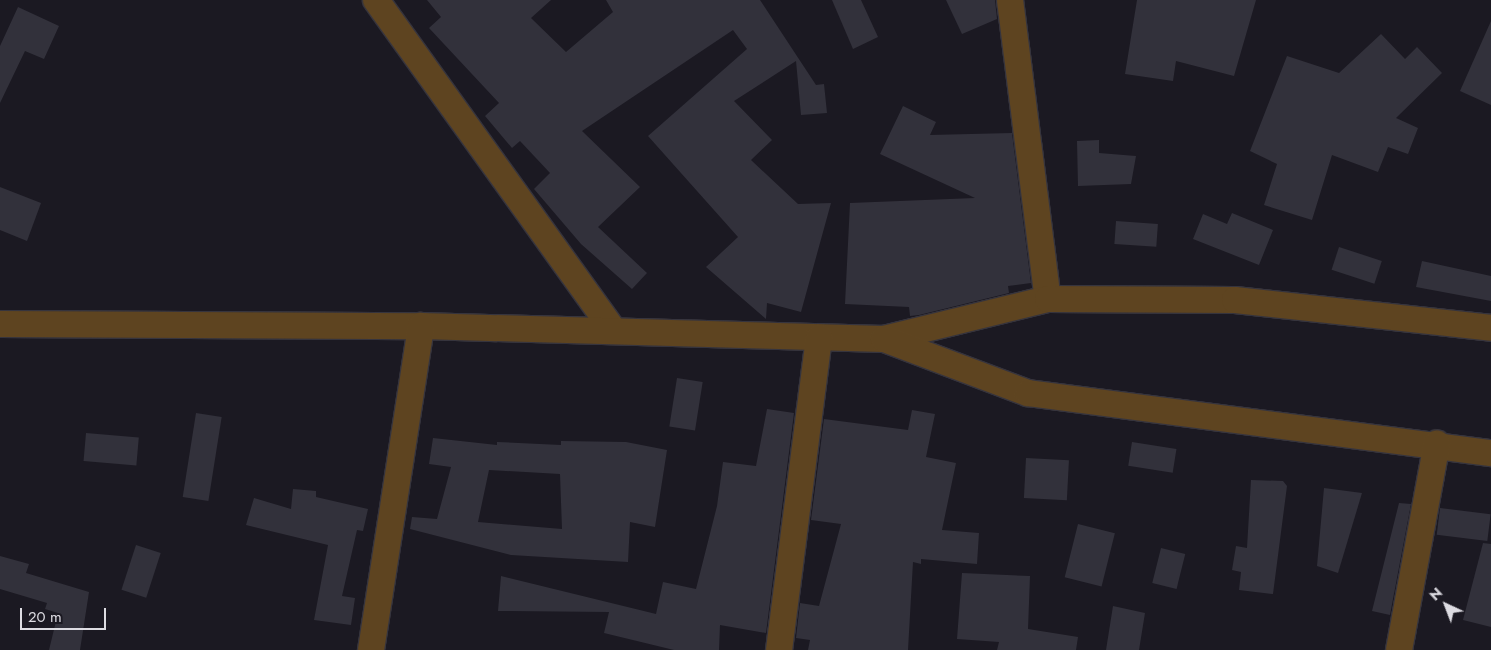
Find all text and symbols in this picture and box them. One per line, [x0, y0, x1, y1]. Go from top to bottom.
north arrow [1421, 580, 1471, 630]
text: N [1425, 583, 1447, 605]
scale bar [22, 598, 109, 630]
text: 20 m [28, 606, 62, 628]

